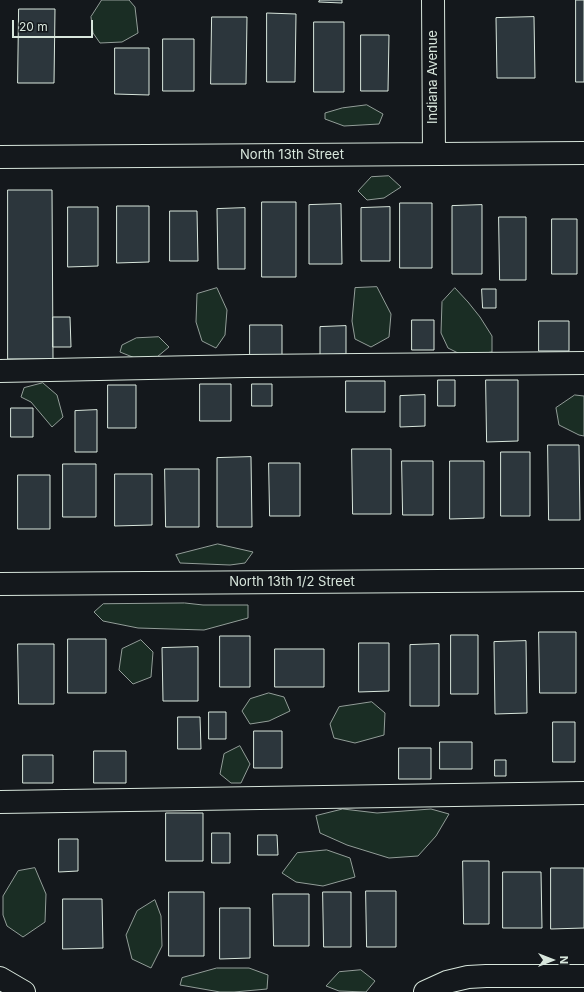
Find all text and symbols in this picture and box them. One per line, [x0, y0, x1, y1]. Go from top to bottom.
scale bar [14, 12, 95, 38]
text: 20 m [19, 19, 48, 34]
street label: Indiana Avenue [425, 30, 441, 124]
street label: North 13th Street [240, 147, 344, 163]
street label: North 13th 1/2 Street [229, 574, 355, 590]
north arrow [532, 940, 572, 980]
text: N [557, 956, 571, 964]

